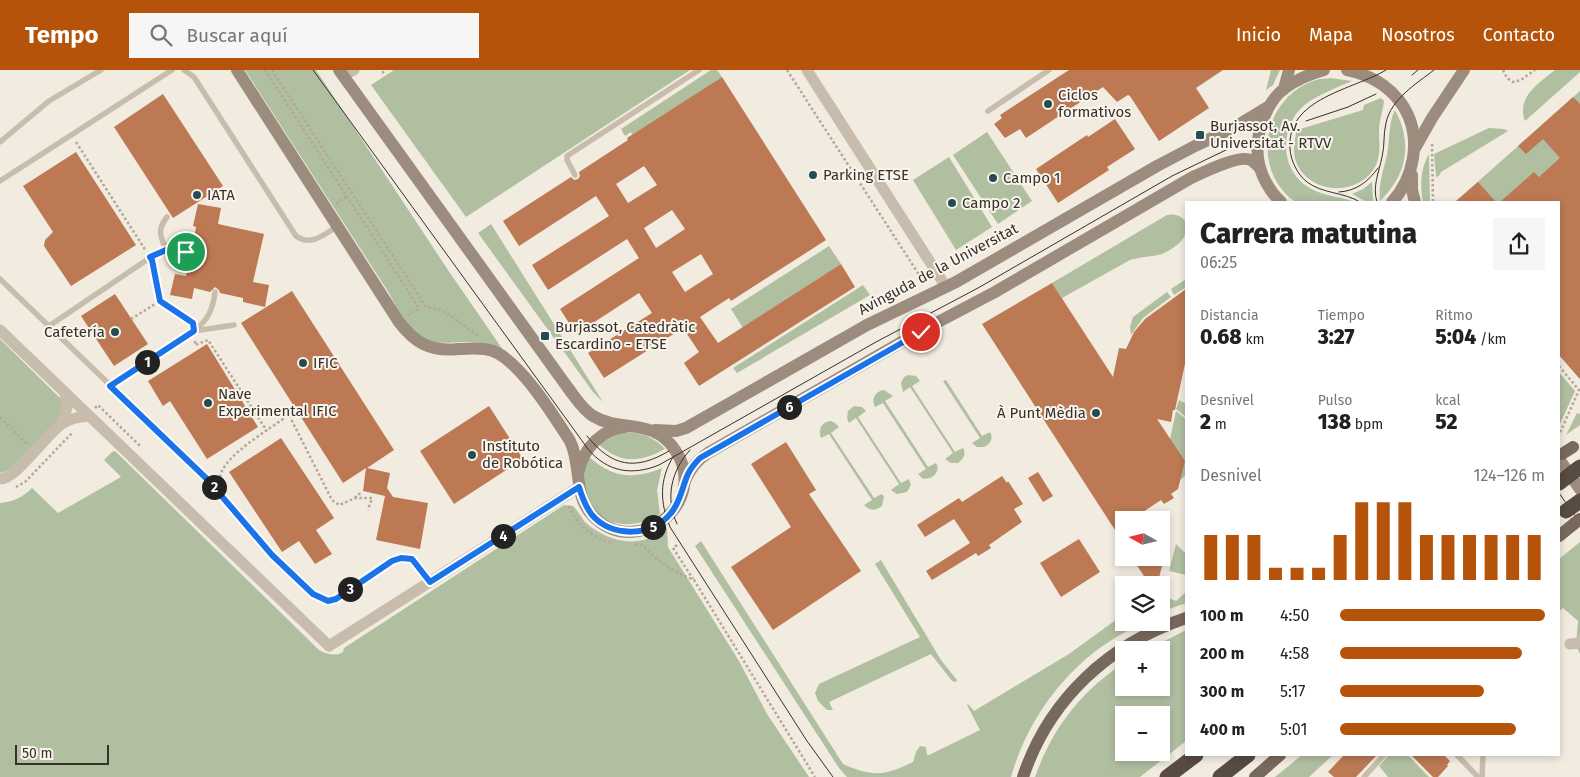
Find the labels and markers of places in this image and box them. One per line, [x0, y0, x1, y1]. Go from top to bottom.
place label: Ciclos formativos [1058, 86, 1131, 121]
marker: Ciclos formativos [1042, 98, 1054, 110]
place label: Burjassot, Av. Universitat - RTVV [1210, 117, 1332, 152]
marker: Burjassot, Av. Universitat - RTVV [1194, 129, 1206, 141]
place label: Parking ETSE [823, 166, 909, 184]
marker: Parking ETSE [807, 169, 819, 181]
place label: Campo 1 [1003, 169, 1060, 187]
marker: Campo 1 [987, 172, 999, 184]
place label: IATA [207, 186, 235, 204]
marker: IATA [191, 189, 203, 201]
place label: Campo 2 [962, 194, 1020, 212]
marker: Campo 2 [946, 197, 958, 209]
pin [165, 231, 207, 273]
pin [900, 311, 942, 353]
place label: Burjassot, Catedràtic Escardino - ETSE [555, 318, 695, 353]
place label: Cafetería [44, 323, 105, 341]
marker: Cafetería [109, 326, 121, 338]
marker: Burjassot, Catedràtic Escardino - ETSE [539, 330, 551, 342]
pin: 1 [134, 350, 160, 374]
place label: IFIC [313, 354, 338, 372]
marker: IFIC [297, 357, 309, 369]
place label: Nave Experimental IFIC [218, 385, 337, 420]
pin: 6 [776, 394, 802, 420]
marker: Nave Experimental IFIC [202, 397, 214, 409]
place label: À Punt Mèdia [997, 404, 1086, 422]
marker: À Punt Mèdia [1090, 407, 1102, 419]
place label: Instituto de Robótica [482, 437, 563, 472]
marker: Instituto de Robótica [466, 449, 478, 461]
pin: 2 [202, 474, 226, 500]
pin: 5 [640, 514, 666, 540]
pin: 4 [490, 524, 516, 548]
pin: 3 [338, 576, 362, 602]

